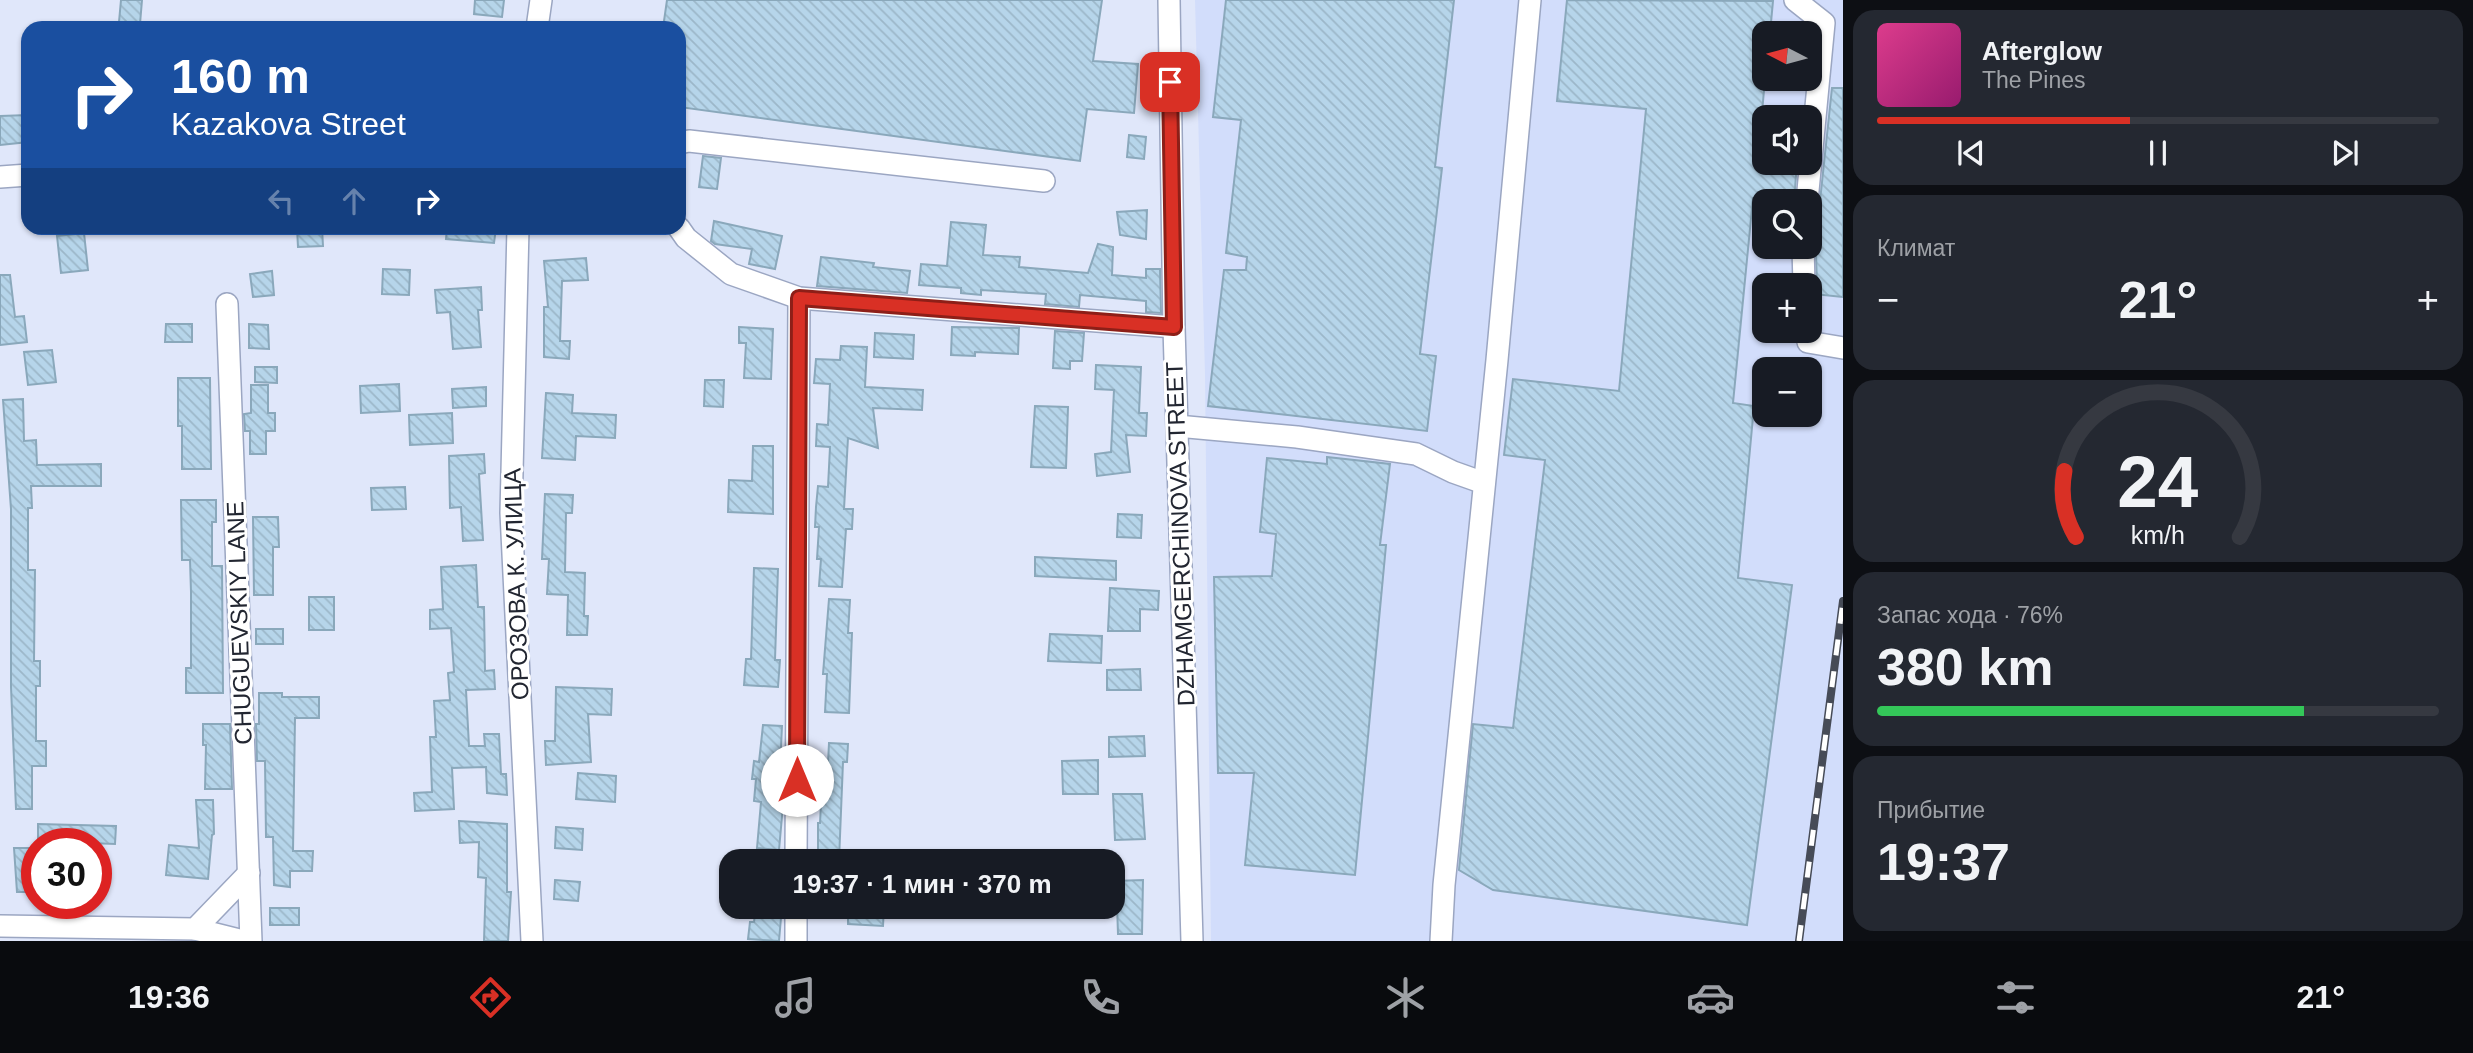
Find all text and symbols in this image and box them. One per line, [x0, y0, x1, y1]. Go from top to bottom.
north arrow [1752, 21, 1822, 91]
map controls [1752, 21, 1822, 427]
text: Afterglow [1982, 36, 2102, 66]
icon: right [56, 49, 147, 140]
text: 160 m [171, 49, 310, 103]
pin [1140, 52, 1200, 112]
icon: arrive [1151, 63, 1189, 101]
text: The Pines [1982, 67, 2086, 93]
button: sound [1752, 105, 1822, 175]
text: Kazakova Street [171, 106, 406, 142]
icon: previous [1952, 134, 1990, 172]
icon: pause [2139, 134, 2177, 172]
icon: next [2326, 134, 2364, 172]
icon: left [262, 182, 300, 220]
icon: ahead [335, 182, 373, 220]
icon: right [408, 182, 446, 220]
button: search [1752, 189, 1822, 259]
text: Климат [1877, 235, 1955, 261]
text: 21° [2119, 271, 2197, 329]
button: + [1752, 273, 1822, 343]
text: − [1877, 279, 1899, 321]
text: + [2417, 279, 2439, 321]
button: − [1752, 357, 1822, 427]
street label: DZHAMGERCHINOVA STREET [1160, 361, 1200, 707]
text: 24 [2118, 441, 2199, 522]
street label: ОРОЗОВА К. УЛИЦА [498, 468, 534, 700]
street label: CHUGUEVSKIY LANE [221, 501, 257, 745]
text: km/h [2131, 520, 2185, 548]
text: Запас хода · 76% [1877, 602, 2063, 628]
text: 380 km [1877, 638, 2053, 696]
position arrow [760, 743, 834, 817]
text: Прибытие [1877, 797, 1985, 823]
speed limit sign: 30 [21, 828, 112, 919]
text: 19:37 [1877, 833, 2010, 891]
text: 19:37 · 1 мин · 370 m [792, 869, 1052, 899]
icon: directions [466, 973, 515, 1022]
icon: music [771, 973, 820, 1022]
icon: phone [1076, 973, 1125, 1022]
icon: climate [1381, 973, 1430, 1022]
icon: car [1686, 973, 1735, 1022]
icon: filters [1991, 973, 2040, 1022]
text: 19:36 [128, 979, 210, 1015]
text: 21° [2297, 979, 2345, 1015]

